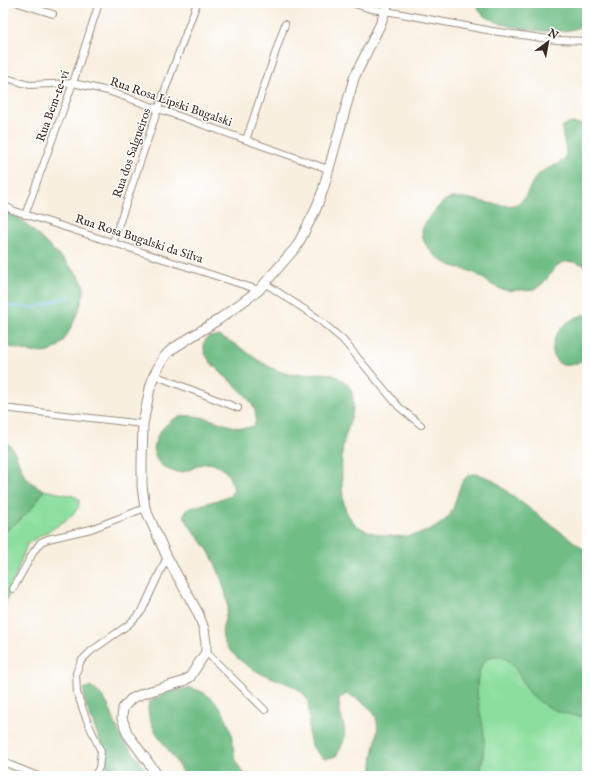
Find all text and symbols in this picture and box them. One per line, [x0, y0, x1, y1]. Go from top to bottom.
north arrow [528, 22, 568, 62]
text: N [544, 25, 561, 43]
street label: Rua Bem-te-vi [33, 68, 73, 144]
street label: Rua Rosa Lipski Bugalski [108, 74, 234, 131]
street label: Rua dos Salgueiros [110, 106, 154, 200]
street label: Rua Rosa Bugalski da Silva [73, 211, 206, 267]

